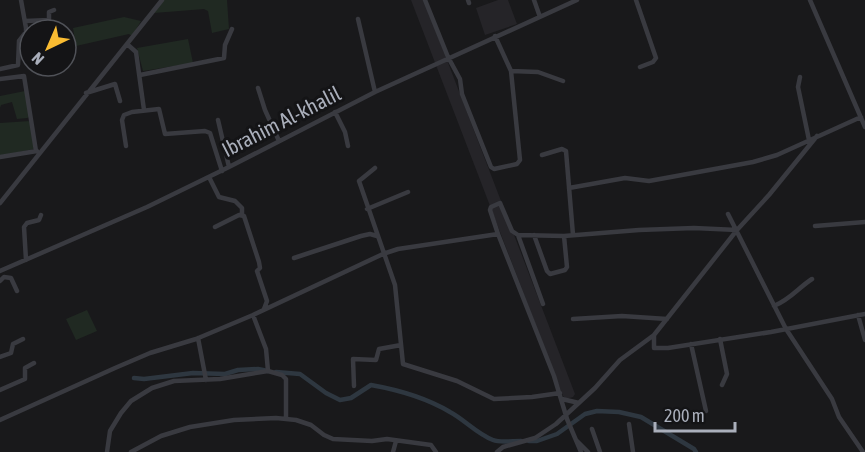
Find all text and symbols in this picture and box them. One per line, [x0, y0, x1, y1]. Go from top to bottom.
north arrow [18, 18, 78, 78]
text: N [28, 49, 47, 69]
street label: Ibrahim Al-khalil [218, 81, 345, 161]
scale bar [655, 395, 734, 433]
text: 200 m [664, 405, 705, 426]

